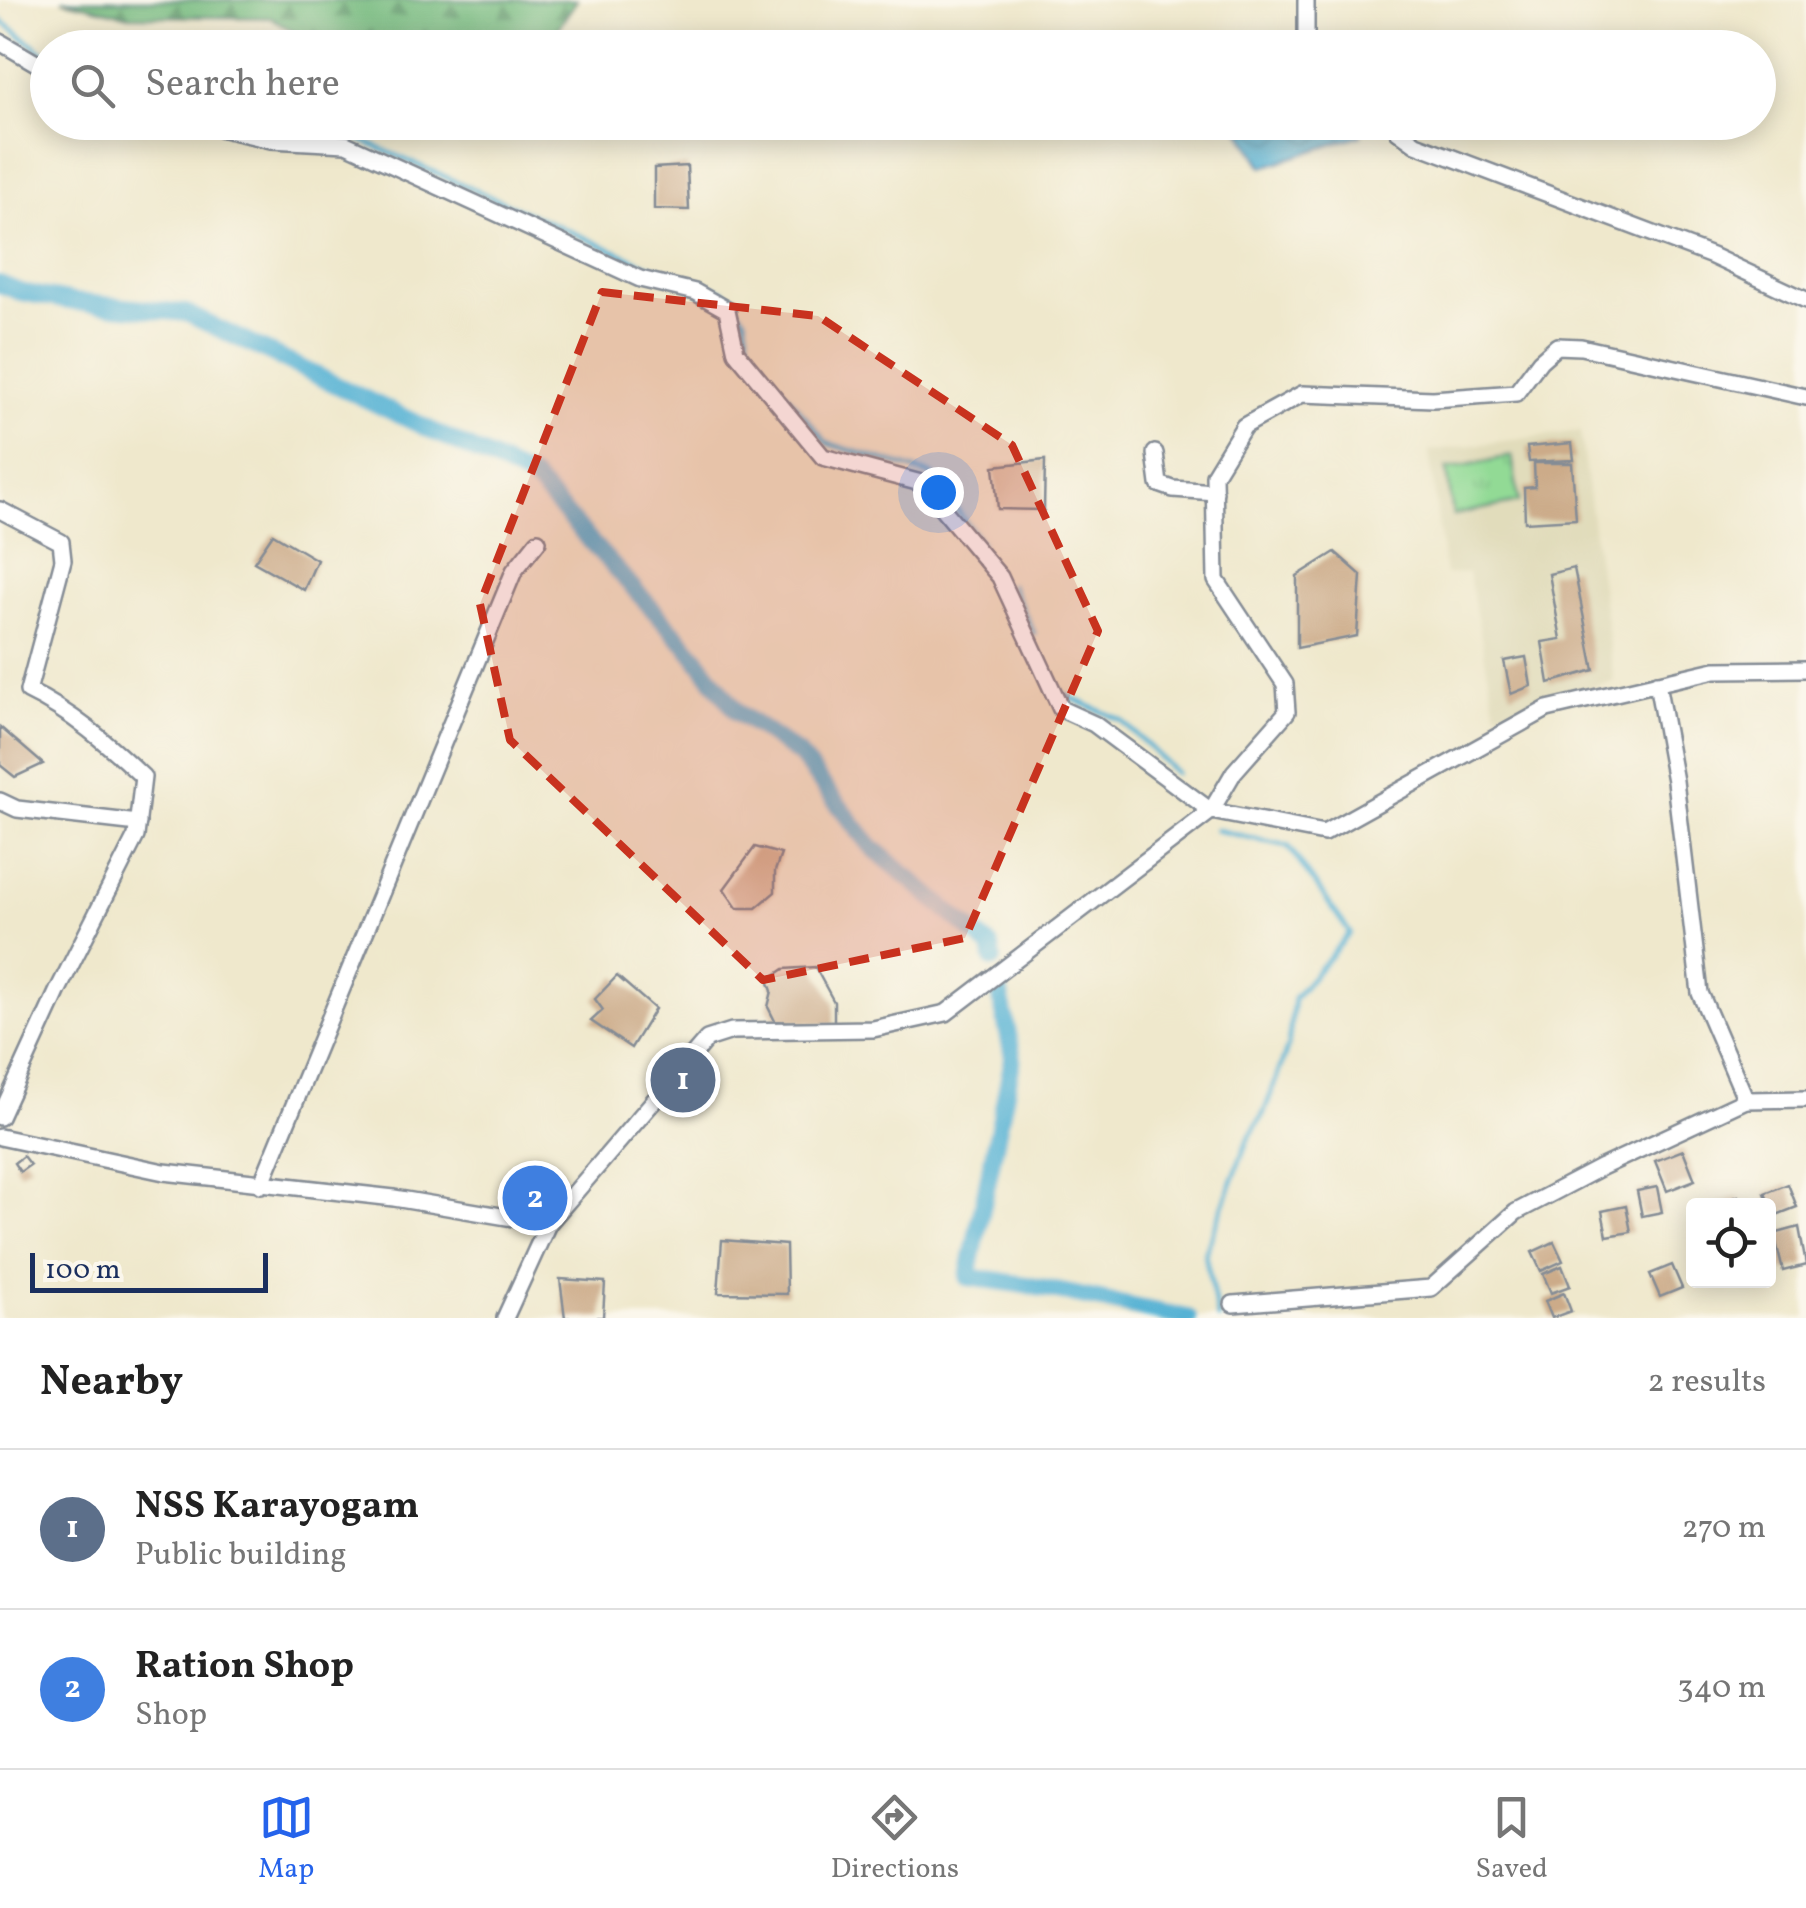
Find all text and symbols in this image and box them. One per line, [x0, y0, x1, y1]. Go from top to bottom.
search box [30, 30, 1776, 140]
icon: search [65, 58, 120, 113]
text: Search here [145, 59, 340, 112]
your location [913, 467, 964, 518]
pin: 1 [650, 1042, 716, 1118]
pin: 2 [502, 1160, 568, 1236]
map controls [1686, 1198, 1776, 1288]
button: locate [1686, 1198, 1776, 1288]
scale bar [30, 1248, 268, 1292]
text: 100 m [45, 1251, 120, 1290]
text: Nearby [40, 1354, 183, 1413]
text: 2 results [1648, 1361, 1766, 1405]
text: NSS Karayogam [135, 1481, 419, 1534]
text: 1 [66, 1507, 79, 1551]
text: 270 m [1681, 1507, 1766, 1551]
text: Public building [135, 1534, 347, 1578]
text: Ration Shop [135, 1641, 354, 1694]
text: 2 [64, 1667, 81, 1711]
text: 340 m [1677, 1667, 1766, 1711]
text: Shop [135, 1694, 207, 1738]
tab: Map [258, 1790, 314, 1889]
tab: Directions [831, 1790, 959, 1889]
tab: Saved [1476, 1790, 1548, 1889]

